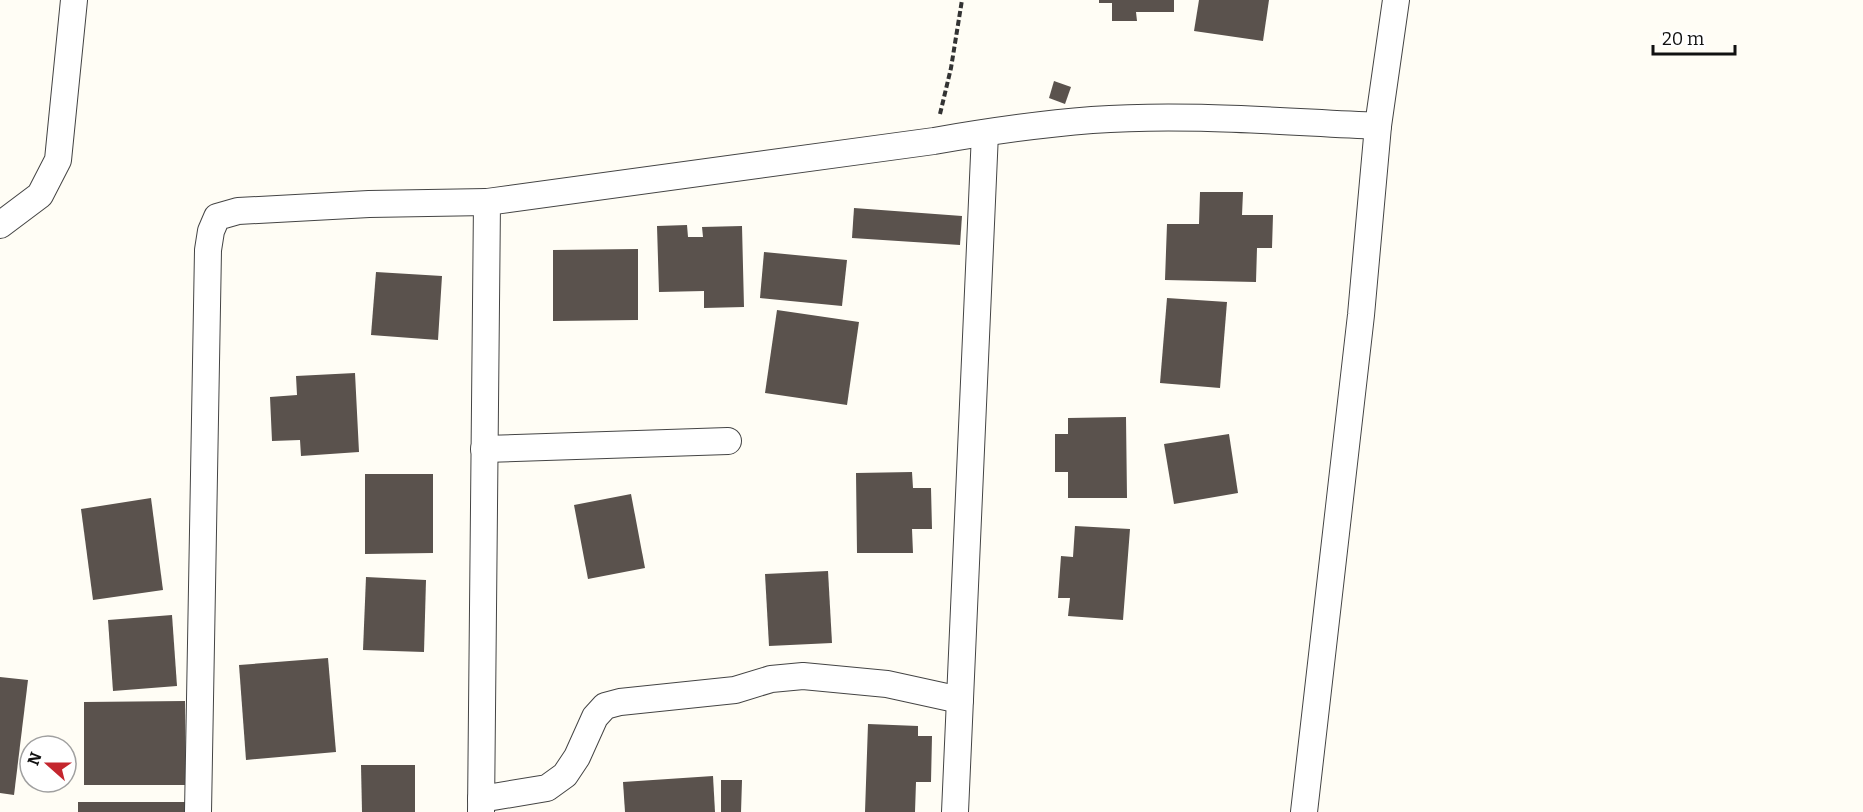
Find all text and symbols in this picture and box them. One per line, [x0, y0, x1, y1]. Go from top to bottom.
scale bar [1653, 18, 1736, 56]
text: 20 m [1662, 28, 1704, 50]
north arrow [18, 734, 78, 794]
text: N [23, 750, 46, 768]

